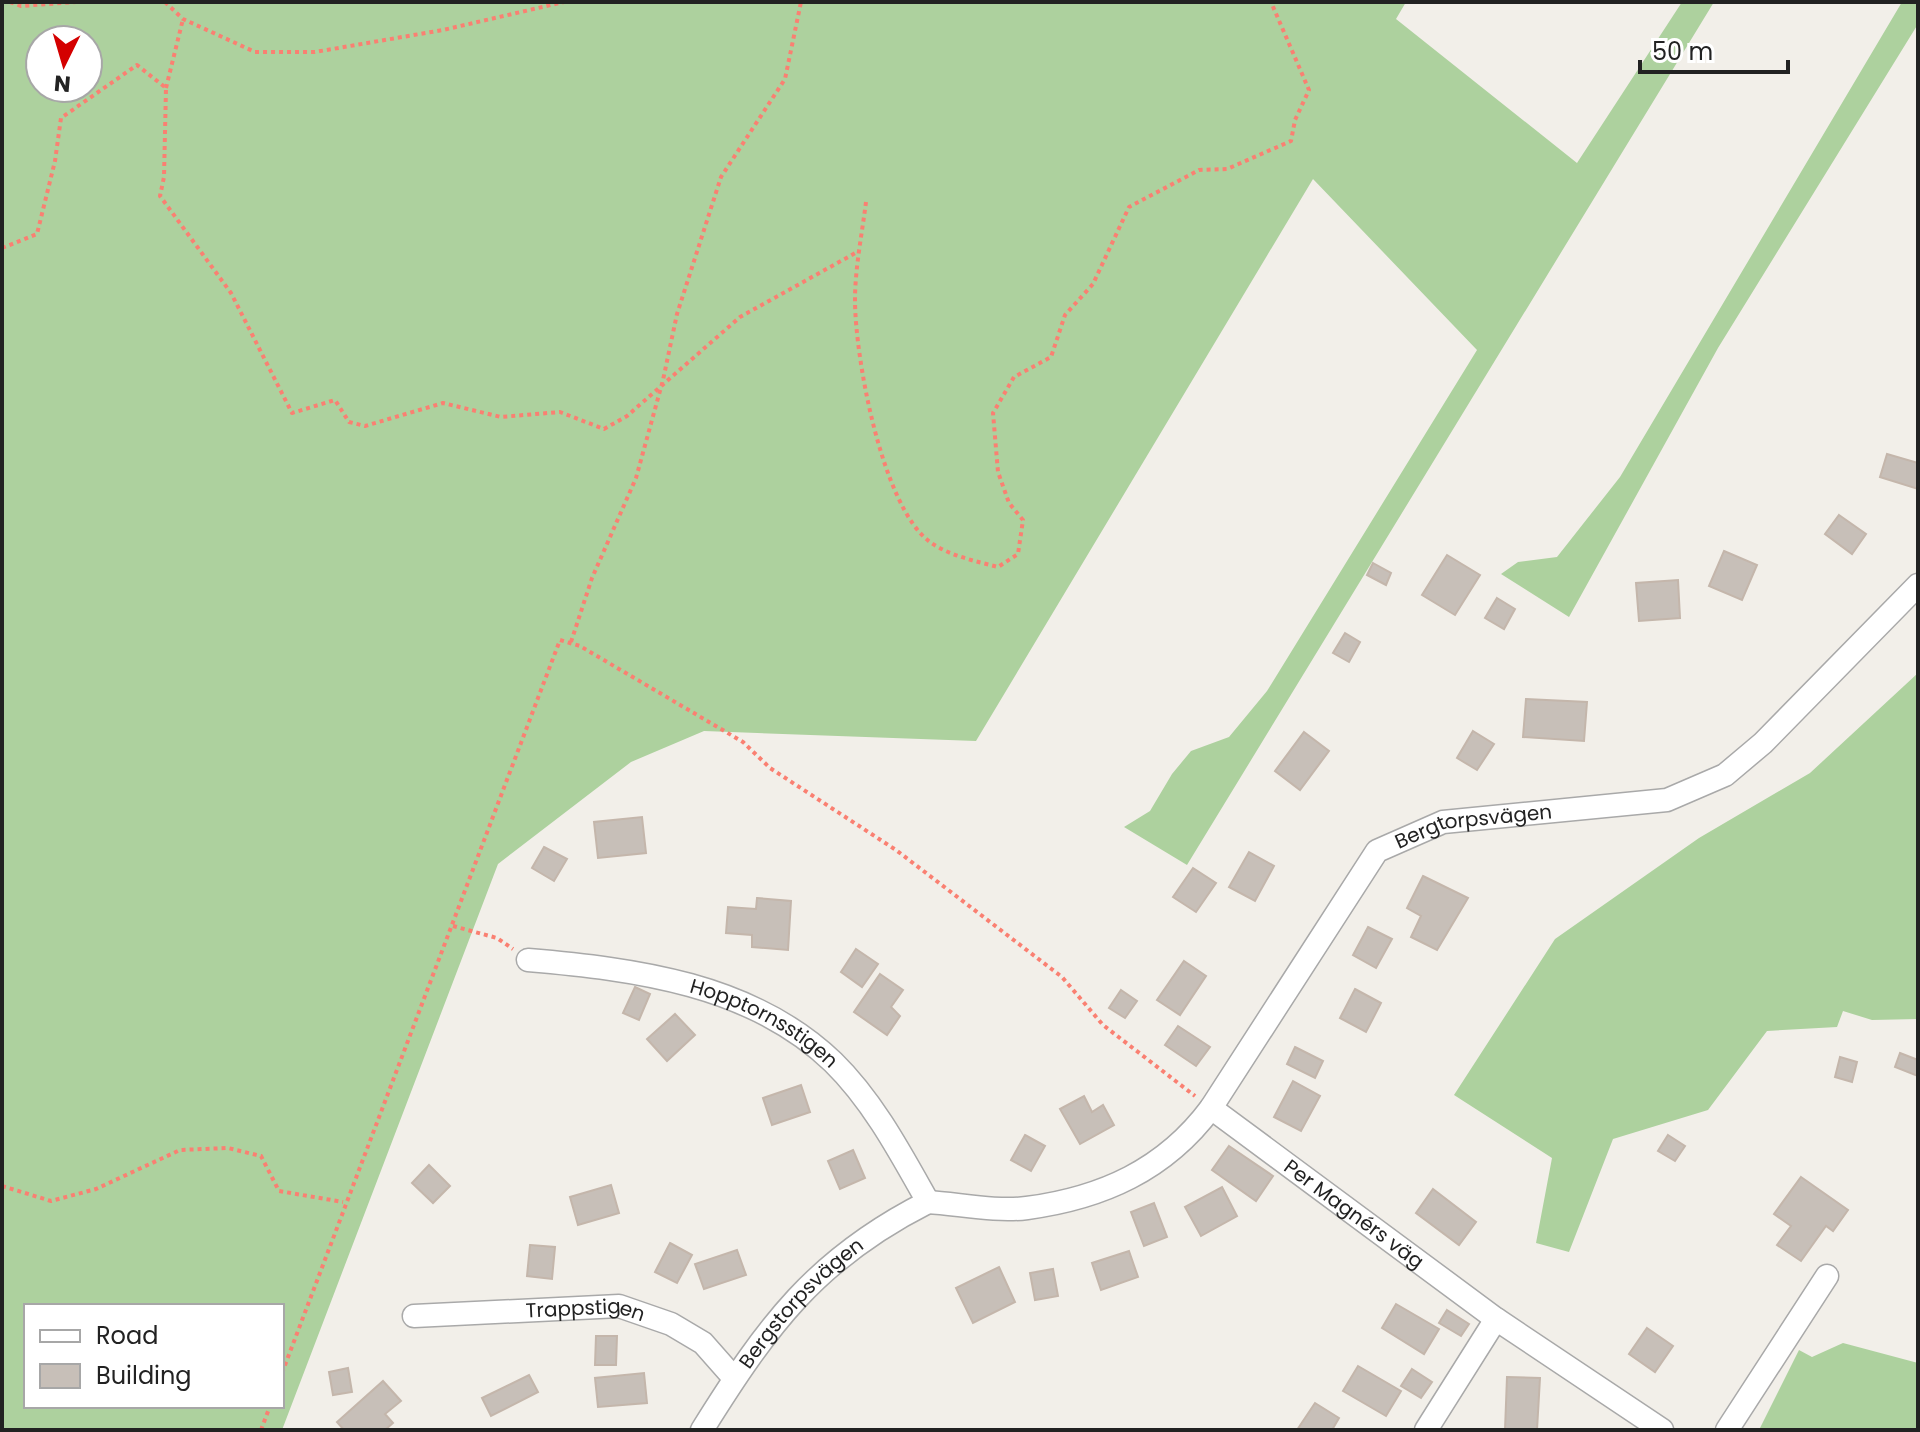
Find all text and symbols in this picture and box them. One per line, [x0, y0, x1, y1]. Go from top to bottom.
north arrow [24, 24, 104, 104]
scale bar [1640, 24, 1788, 74]
text: 50 m [1652, 35, 1713, 68]
text: N [53, 67, 72, 100]
street label: Bergtorpsvägen [1390, 797, 1553, 855]
street label: Hopptornsstigen [687, 972, 845, 1074]
street label: Per Magnérs väg [1278, 1153, 1430, 1275]
street label: Bergstorpsvägen [732, 1231, 869, 1374]
street label: Trappstigen [525, 1292, 649, 1328]
legend [24, 1304, 284, 1408]
text: Road [96, 1319, 158, 1352]
text: Building [96, 1359, 192, 1392]

